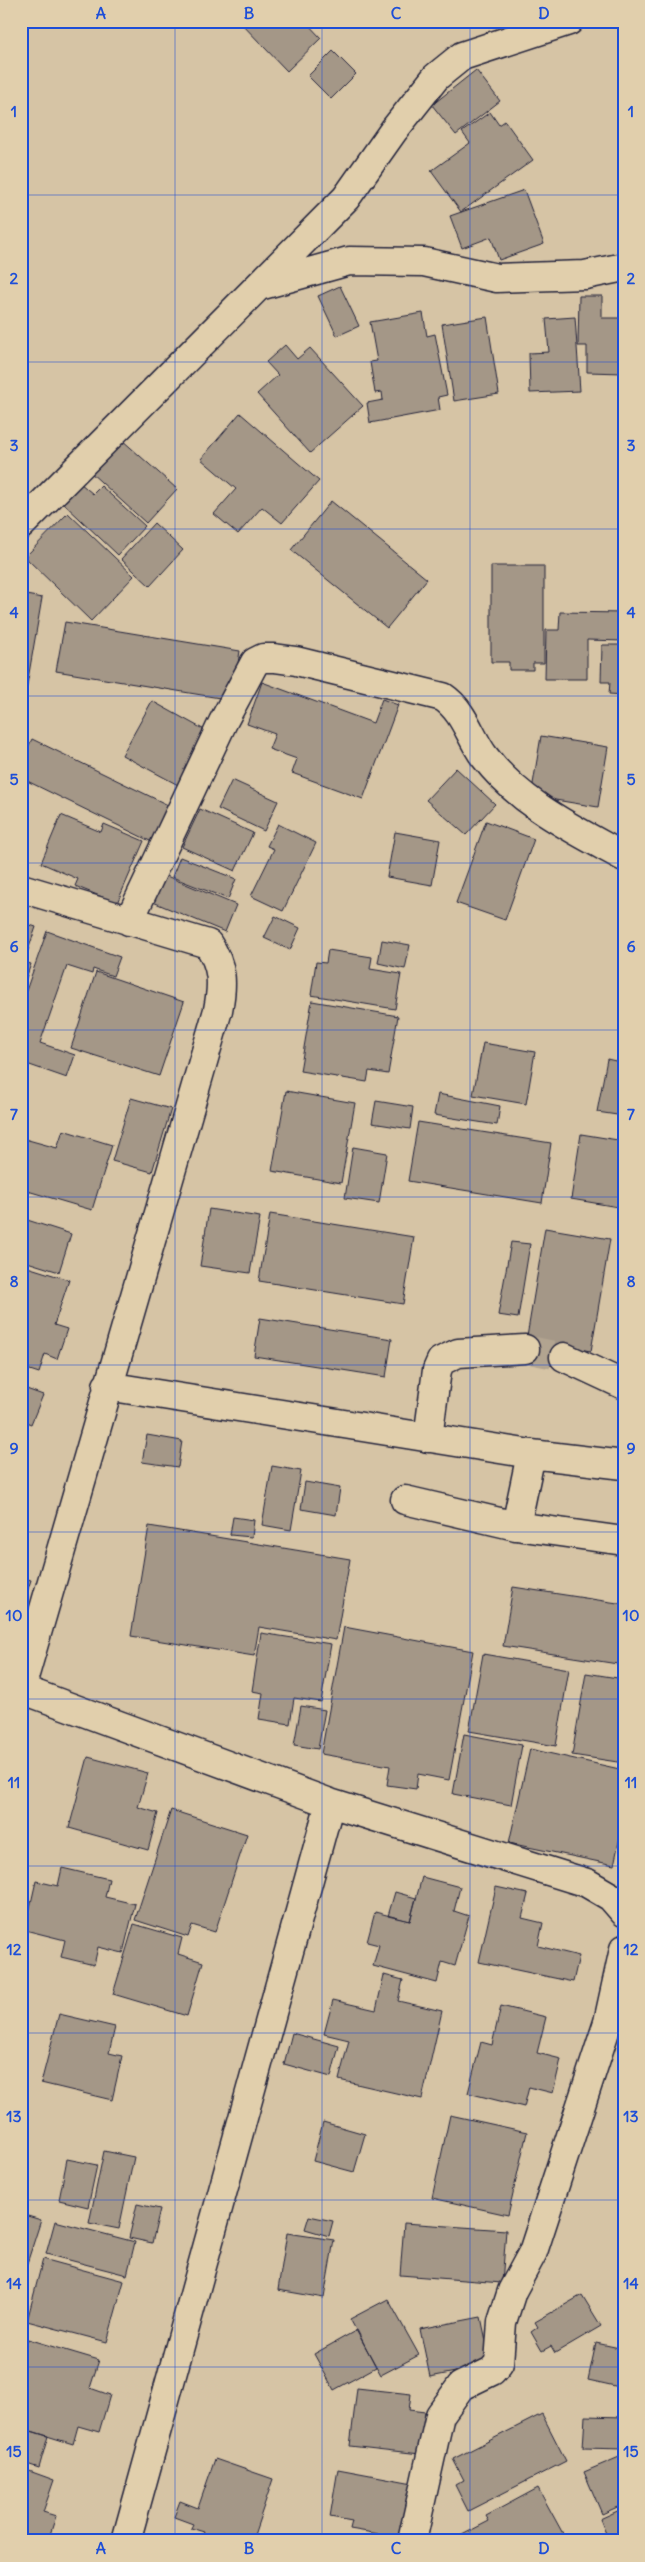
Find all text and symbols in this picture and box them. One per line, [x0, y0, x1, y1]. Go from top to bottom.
text: A [96, 3, 106, 23]
text: B [244, 3, 255, 23]
text: C [391, 3, 402, 23]
text: D [538, 3, 550, 23]
text: 1 [11, 101, 17, 121]
text: 1 [628, 101, 634, 121]
text: 2 [10, 268, 19, 288]
text: 2 [627, 268, 636, 288]
text: 3 [9, 435, 19, 455]
text: 3 [626, 435, 636, 455]
text: 4 [9, 602, 19, 622]
text: 4 [626, 602, 636, 622]
text: 5 [9, 769, 19, 789]
text: 5 [626, 769, 636, 789]
text: 6 [9, 936, 19, 956]
text: 6 [626, 936, 636, 956]
text: 7 [10, 1104, 18, 1124]
text: 7 [627, 1104, 635, 1124]
text: 8 [9, 1271, 19, 1291]
text: 8 [626, 1271, 636, 1291]
text: 9 [9, 1438, 19, 1458]
text: 9 [626, 1438, 636, 1458]
text: 10 [6, 1605, 22, 1625]
text: 10 [623, 1605, 639, 1625]
text: 11 [8, 1772, 20, 1792]
text: 11 [625, 1772, 637, 1792]
text: 12 [6, 1939, 22, 1959]
text: 12 [623, 1939, 639, 1959]
text: 13 [6, 2106, 22, 2126]
text: 13 [623, 2106, 639, 2126]
text: 14 [6, 2273, 22, 2293]
text: 14 [623, 2273, 639, 2293]
text: 15 [6, 2441, 22, 2461]
text: 15 [623, 2441, 639, 2461]
text: A [96, 2538, 106, 2558]
text: B [244, 2538, 255, 2558]
text: C [391, 2538, 402, 2558]
text: D [538, 2538, 550, 2558]

